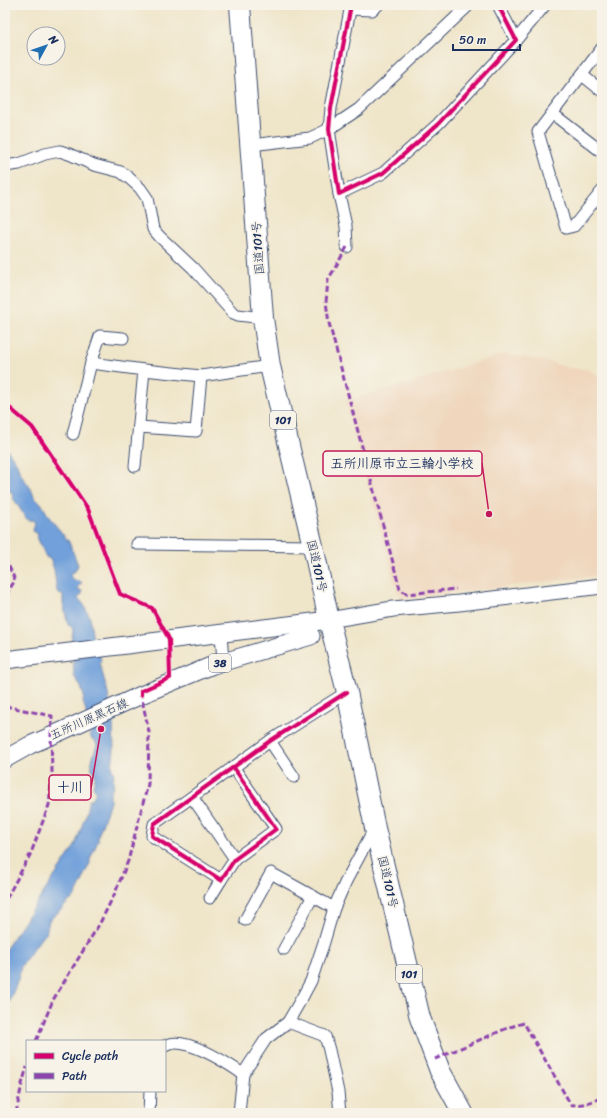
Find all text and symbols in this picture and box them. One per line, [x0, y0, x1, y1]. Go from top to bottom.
north arrow [26, 26, 66, 66]
scale bar [453, 26, 520, 52]
text: 50 m [459, 29, 486, 51]
text: N [43, 30, 63, 49]
street label: 国道101号 [245, 220, 271, 276]
road number: 101 [270, 411, 296, 429]
callout: 五所川原市立三輪小学校 [323, 451, 482, 476]
text: 五所川原市立三輪小学校 [330, 452, 474, 475]
street label: 国道101号 [300, 537, 334, 595]
road number: 38 [209, 654, 231, 672]
street label: 五所川原黒石線 [46, 692, 132, 746]
callout: 十川 [49, 775, 91, 800]
text: 十川 [57, 776, 83, 799]
street label: 国道101号 [371, 853, 405, 911]
road number: 101 [396, 965, 422, 983]
legend [26, 1040, 166, 1092]
text: Cycle path [62, 1045, 118, 1067]
text: Path [62, 1065, 87, 1087]

